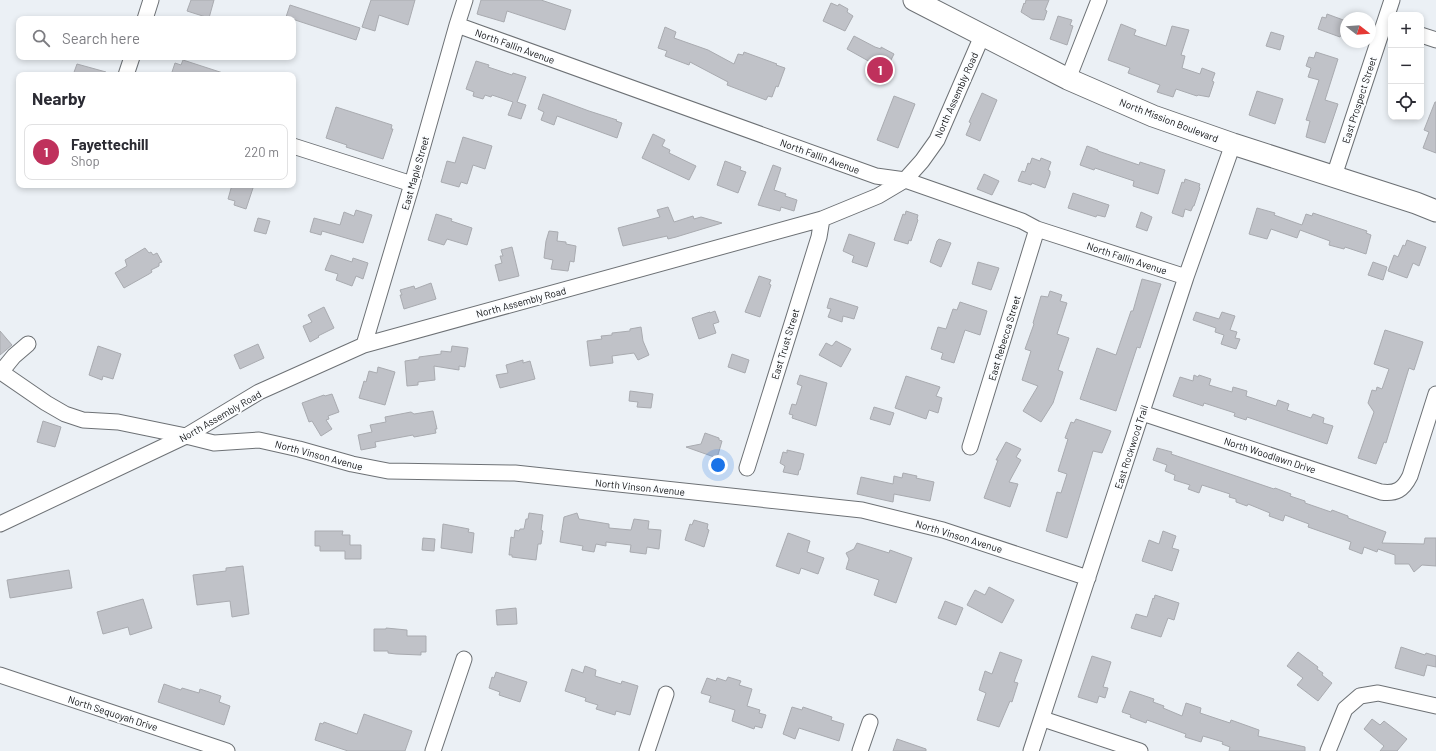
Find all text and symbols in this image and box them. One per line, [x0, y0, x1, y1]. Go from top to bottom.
north arrow [1340, 12, 1376, 48]
map controls [1388, 12, 1424, 120]
button: + [1388, 12, 1424, 48]
search box [16, 16, 296, 60]
street label: North Fallin Avenue [474, 26, 556, 66]
icon: search [30, 27, 52, 49]
text: Search here [62, 29, 140, 47]
button: − [1388, 48, 1424, 84]
street label: North Assembly Road [932, 50, 980, 140]
pin: 1 [867, 55, 893, 85]
street label: East Prospect Street [1339, 55, 1379, 145]
button: locate [1388, 84, 1424, 120]
text: Nearby [32, 88, 86, 108]
street label: North Mission Boulevard [1118, 96, 1220, 144]
street label: East Maple Street [399, 134, 431, 211]
text: Fayettechill [71, 135, 148, 153]
street label: North Fallin Avenue [779, 136, 861, 176]
text: 1 [44, 144, 48, 160]
text: 220 m [244, 144, 279, 160]
text: Shop [71, 153, 100, 169]
street label: North Fallin Avenue [1085, 239, 1169, 277]
street label: North Assembly Road [475, 284, 567, 320]
street label: East Rebecca Street [985, 294, 1023, 382]
street label: East Trust Street [769, 307, 802, 381]
street label: North Assembly Road [177, 388, 263, 444]
street label: East Rockwood Trail [1112, 404, 1150, 490]
street label: North Woodlawn Drive [1223, 434, 1317, 476]
street label: North Vinson Avenue [274, 438, 364, 472]
your location [708, 455, 728, 475]
street label: North Vinson Avenue [594, 476, 686, 498]
street label: North Vinson Avenue [914, 517, 1004, 555]
street label: North Sequoyah Drive [67, 693, 159, 733]

